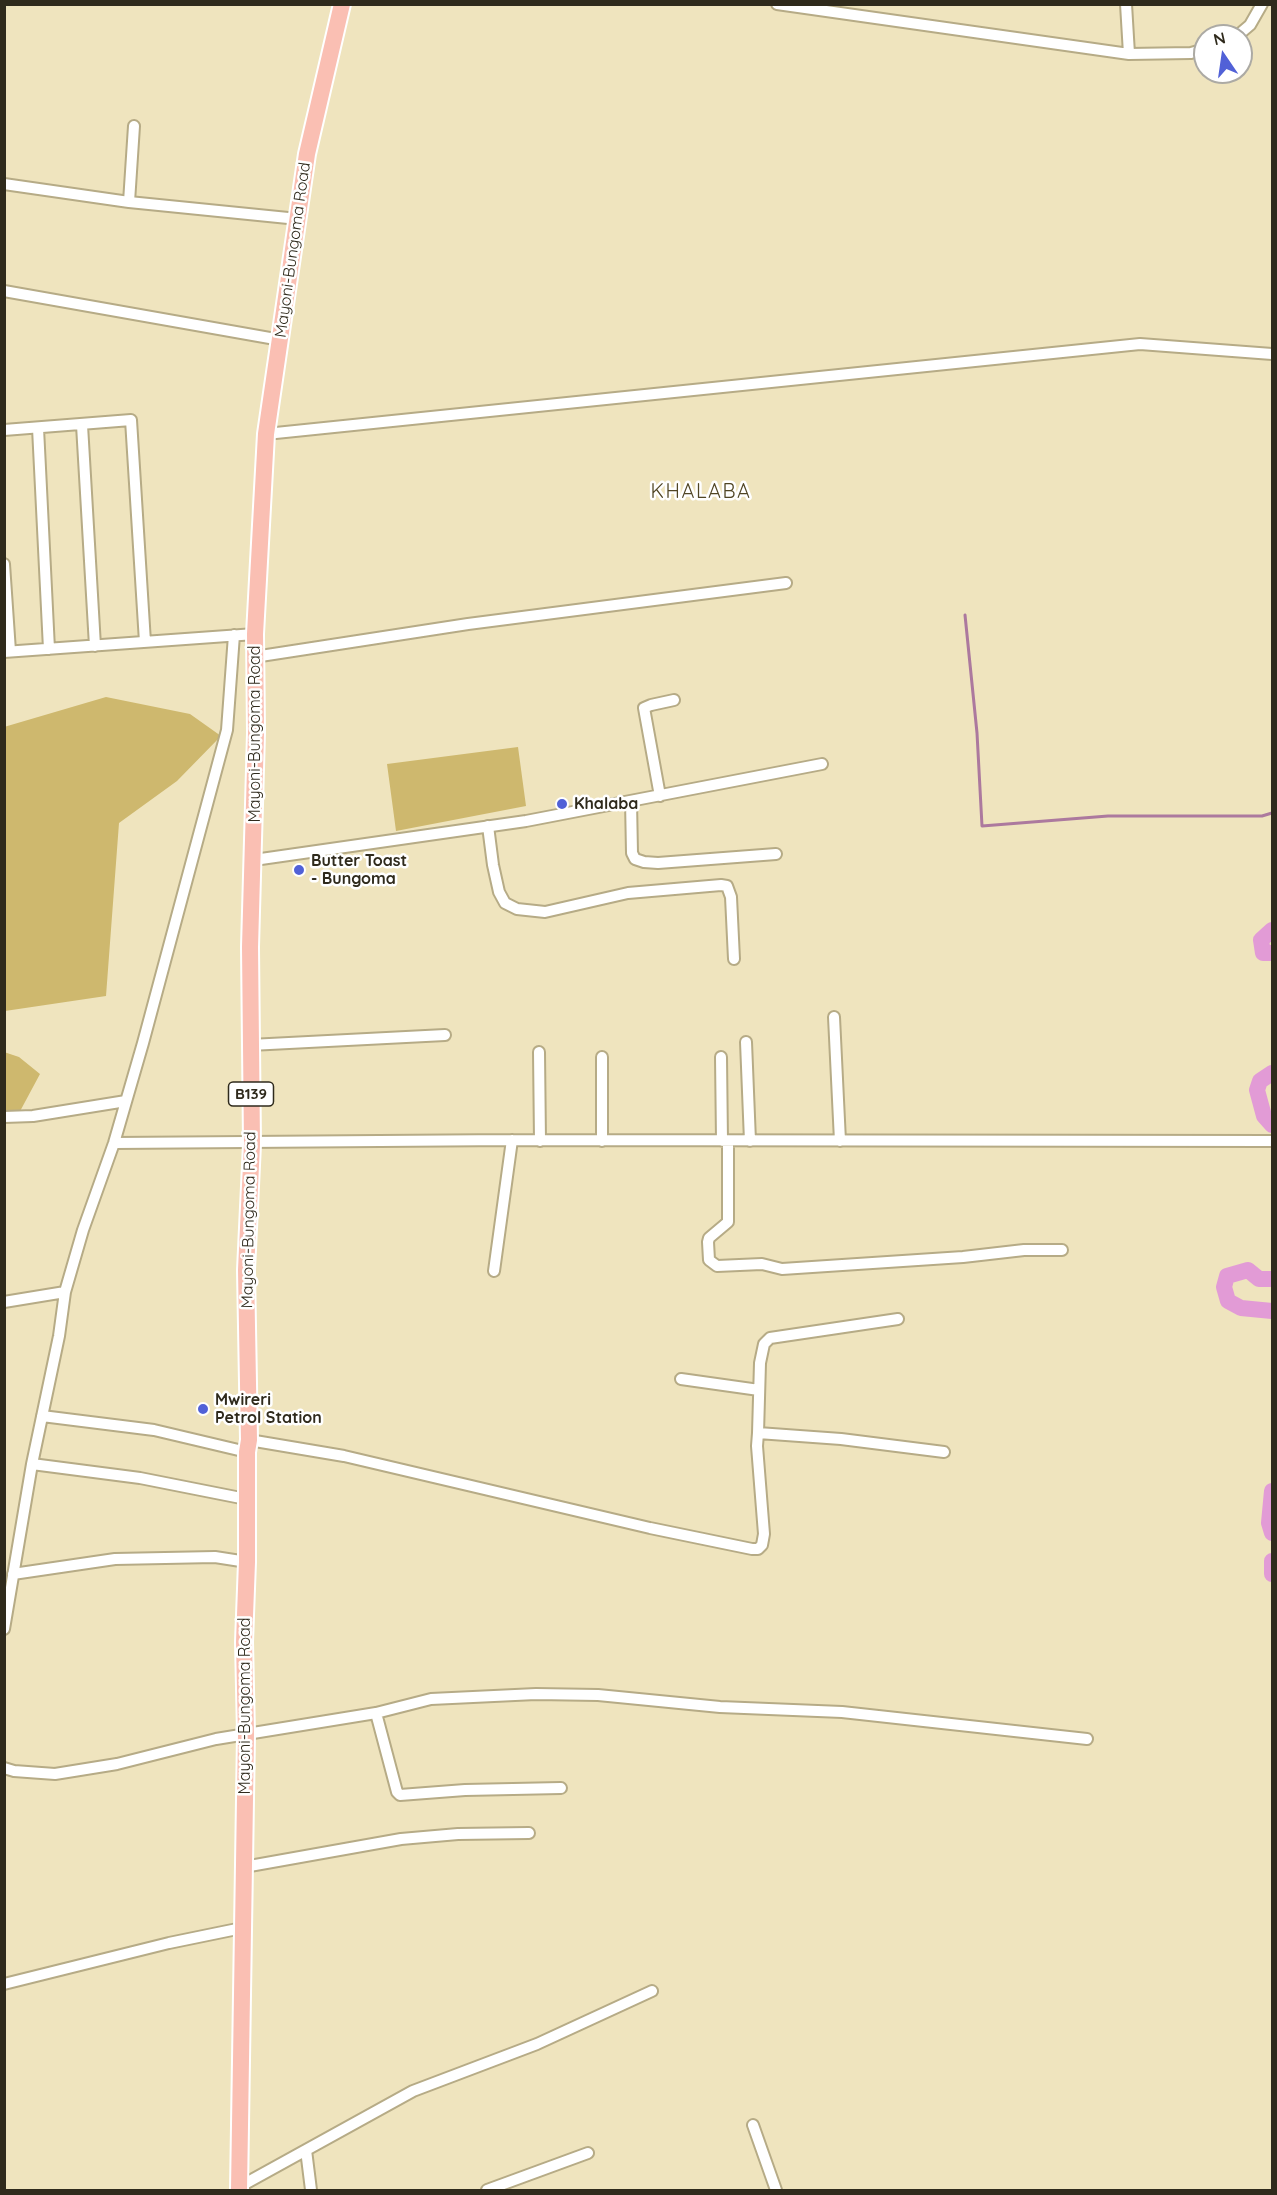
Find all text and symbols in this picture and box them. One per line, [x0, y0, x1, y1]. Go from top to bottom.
north arrow [1193, 24, 1253, 84]
text: N [1211, 27, 1227, 49]
street label: Mayoni-Bungoma Road [271, 161, 315, 339]
district label: KHALABA [651, 480, 751, 504]
street label: Mayoni-Bungoma Road [245, 646, 265, 822]
place label: Khalaba [574, 794, 638, 814]
marker: Khalaba [555, 797, 569, 811]
place label: Butter Toast - Bungoma [311, 851, 407, 889]
marker: Butter Toast - Bungoma [292, 863, 306, 877]
road number: B139 [228, 1082, 274, 1106]
street label: Mayoni-Bungoma Road [238, 1131, 260, 1309]
place label: Mwireri Petrol Station [215, 1390, 322, 1428]
marker: Mwireri Petrol Station [196, 1402, 210, 1416]
street label: Mayoni-Bungoma Road [235, 1618, 255, 1794]

